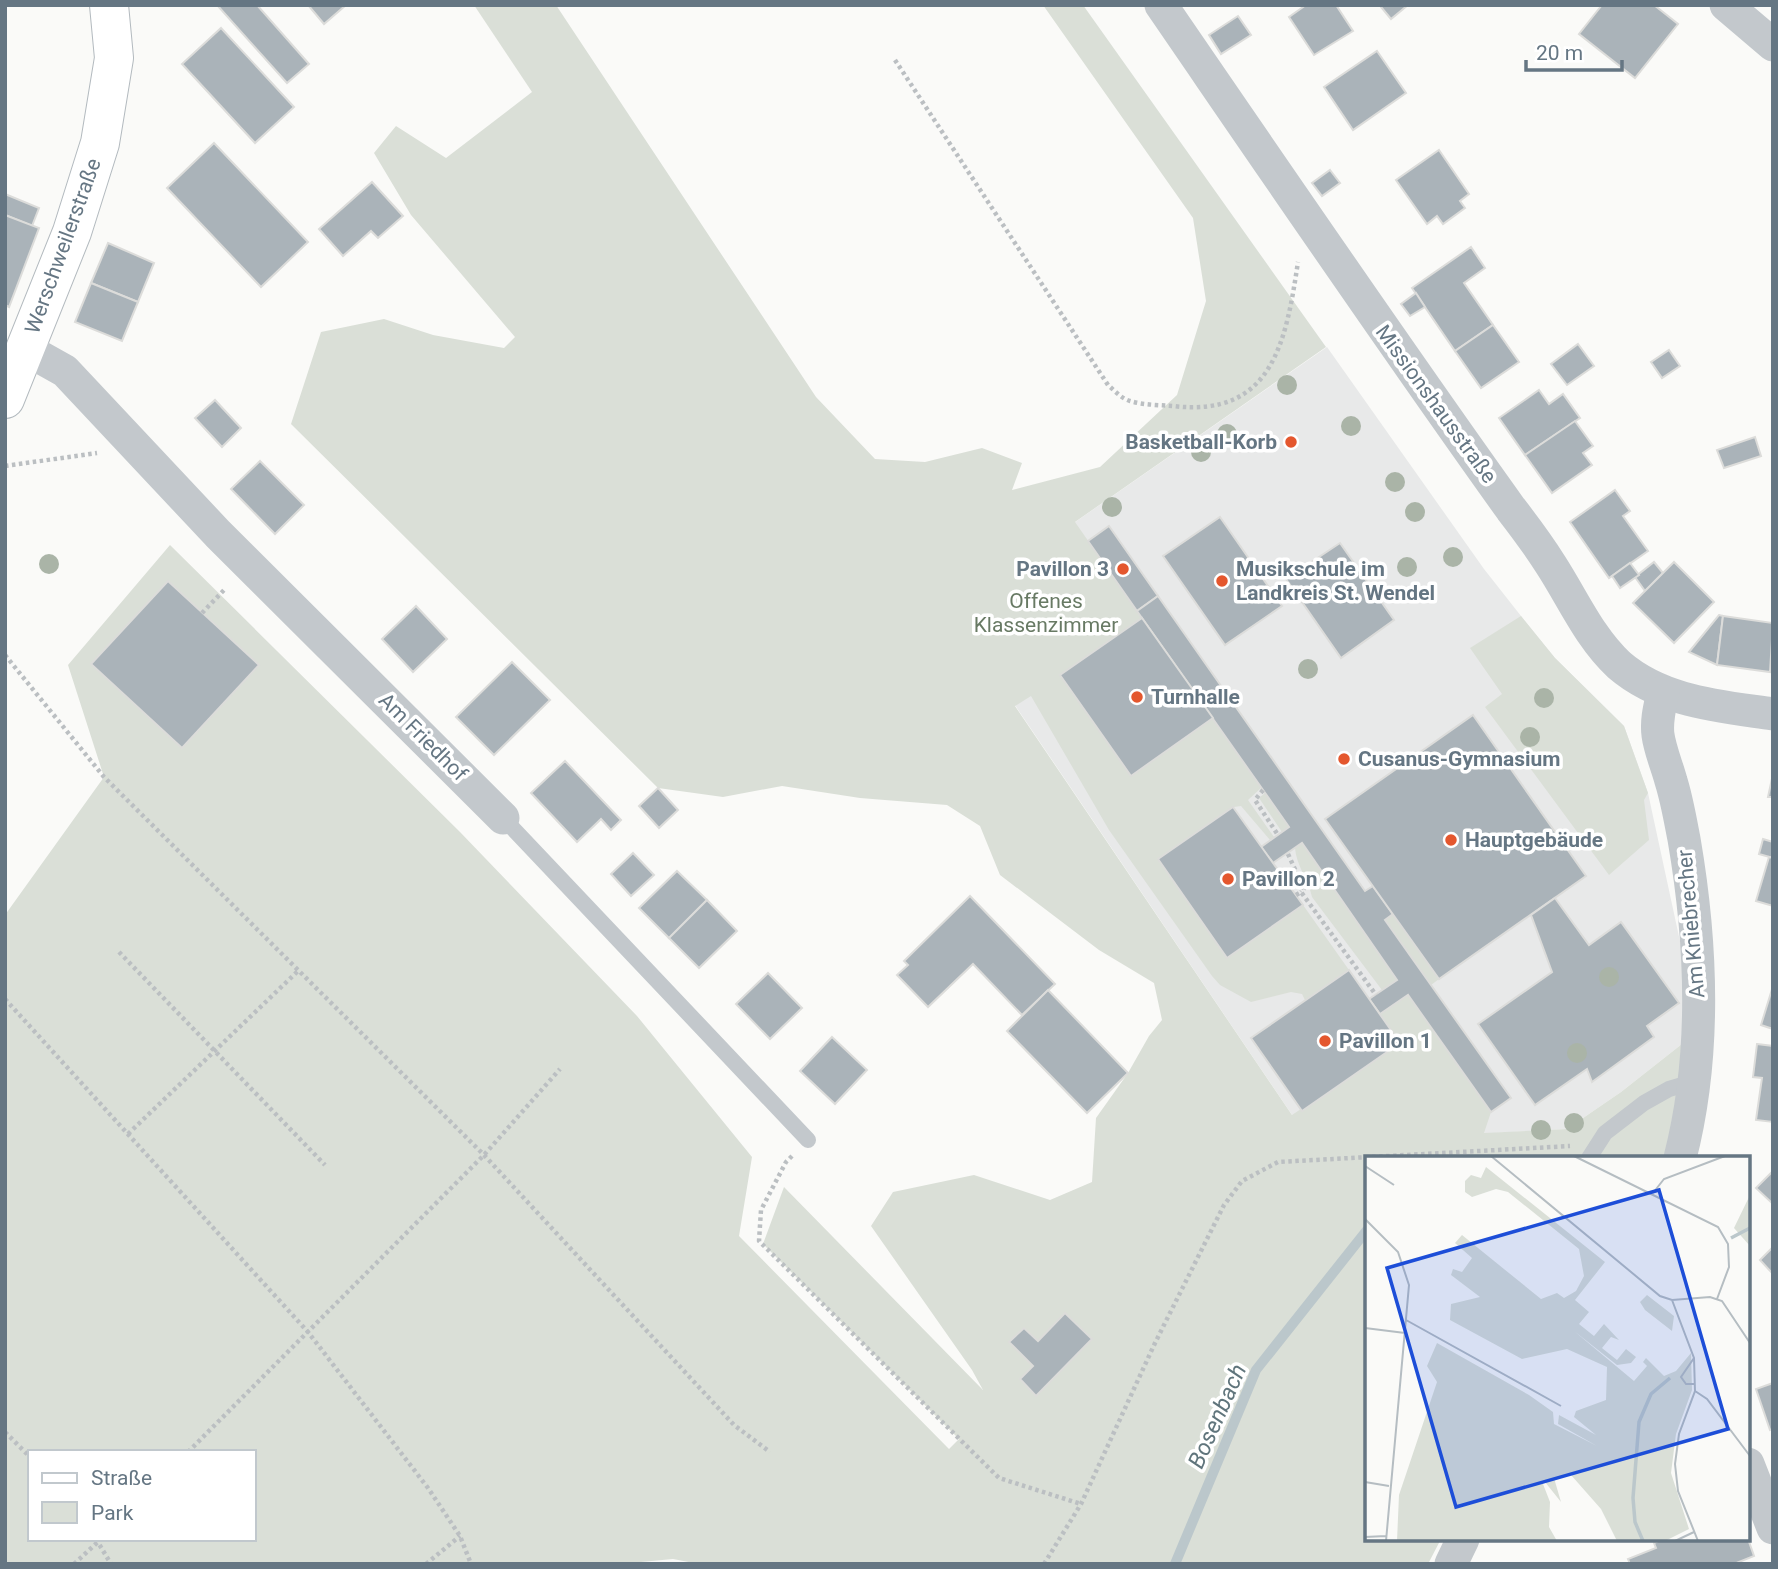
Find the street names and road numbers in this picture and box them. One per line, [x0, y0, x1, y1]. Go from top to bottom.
street label: Werschweilerstraße [20, 155, 106, 337]
street label: Missionshausstraße [1371, 320, 1501, 488]
street label: Am Friedhof [374, 688, 473, 787]
street label: Am Kniebrecher [1673, 849, 1709, 999]

